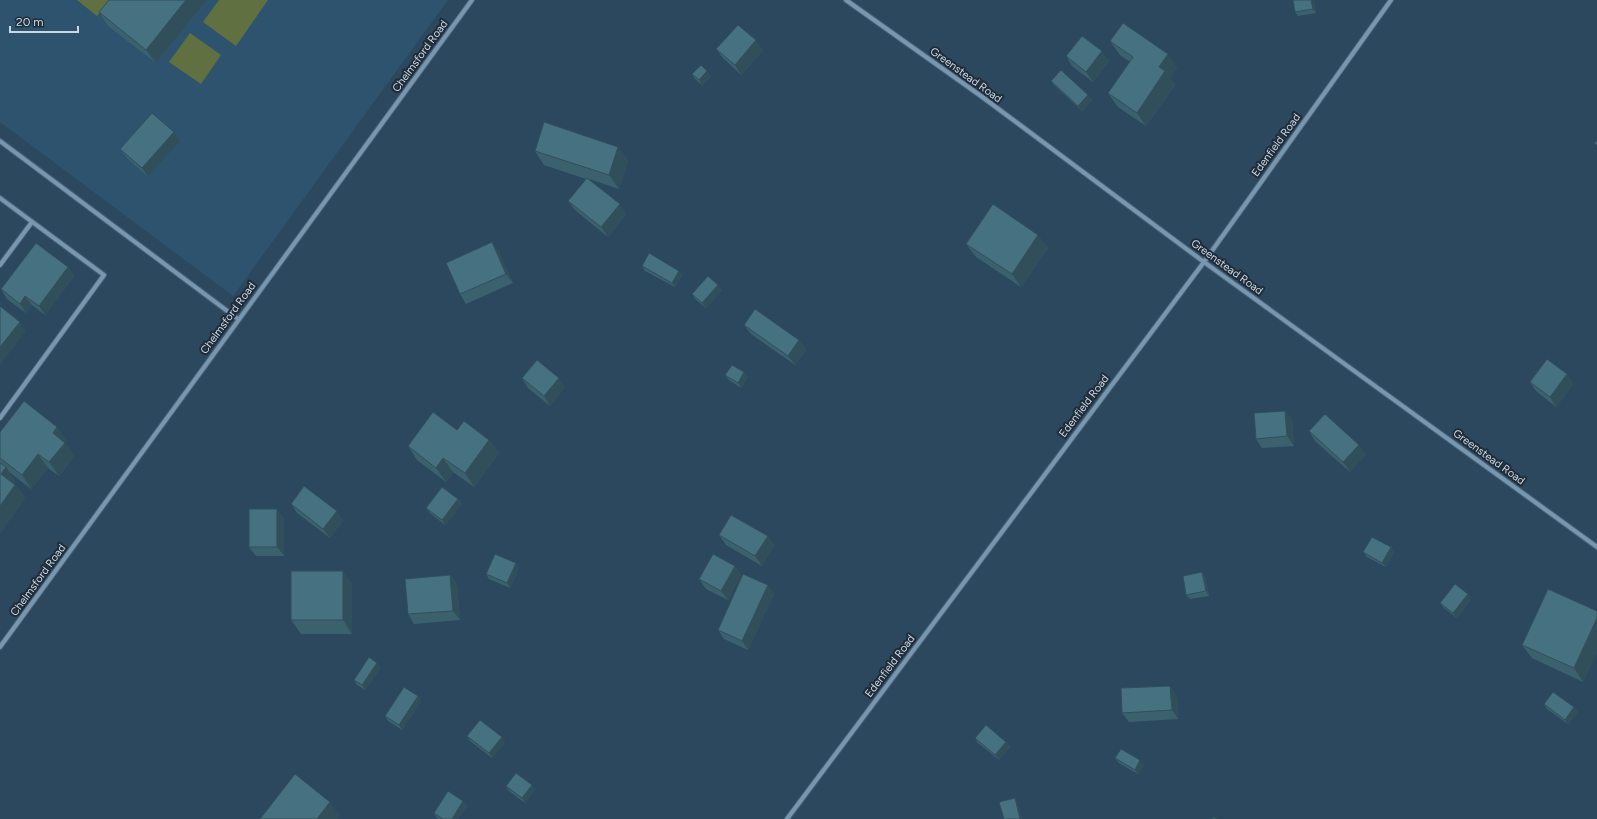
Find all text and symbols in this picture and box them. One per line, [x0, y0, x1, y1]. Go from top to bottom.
scale bar [10, 8, 78, 34]
text: 20 m [16, 15, 44, 29]
street label: Chelmsford Road [390, 18, 450, 94]
street label: Greenstead Road [928, 45, 1004, 105]
street label: Edenfield Road [1249, 111, 1303, 179]
street label: Greenstead Road [1189, 237, 1265, 297]
street label: Chelmsford Road [198, 280, 258, 356]
street label: Edenfield Road [1056, 372, 1112, 440]
street label: Greenstead Road [1451, 427, 1527, 487]
street label: Chelmsford Road [8, 542, 68, 618]
street label: Edenfield Road [862, 632, 918, 700]

